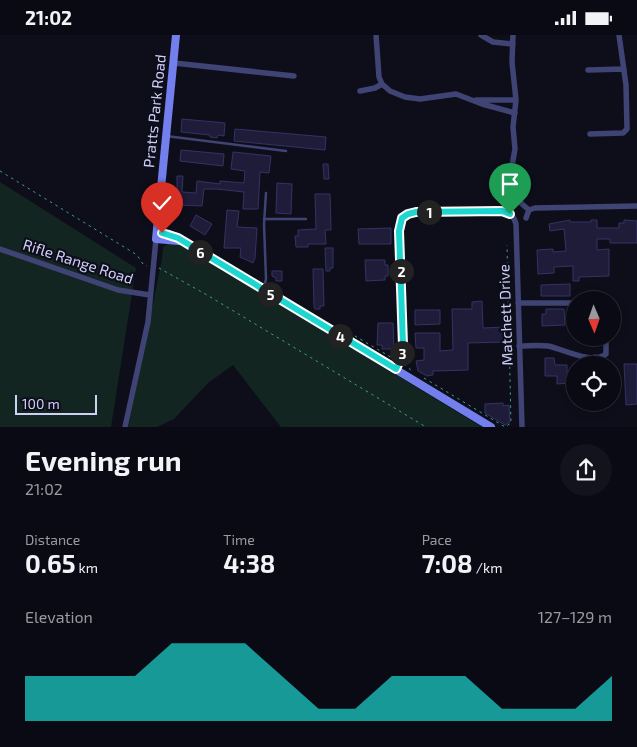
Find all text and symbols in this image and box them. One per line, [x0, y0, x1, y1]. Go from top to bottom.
text: 21:02 [25, 6, 72, 29]
street label: Pratts Park Road [139, 53, 169, 168]
pin [489, 163, 531, 214]
icon: arrive [496, 170, 524, 198]
pin [141, 182, 183, 233]
icon: check [148, 189, 176, 217]
pin: 1 [416, 199, 442, 225]
text: 1 [426, 204, 433, 221]
street label: Rifle Range Road [21, 235, 136, 287]
pin: 6 [188, 239, 212, 265]
text: 6 [196, 244, 205, 261]
pin: 2 [388, 259, 414, 283]
text: 2 [397, 263, 406, 280]
street label: Matchett Drive [494, 264, 516, 366]
pin: 5 [258, 281, 282, 307]
text: 5 [267, 286, 274, 303]
north arrow [566, 291, 621, 346]
map controls [566, 291, 621, 411]
pin: 4 [328, 323, 352, 349]
text: 4 [336, 328, 345, 345]
pin: 3 [390, 341, 414, 365]
text: 3 [399, 345, 406, 362]
button: locate [566, 356, 621, 411]
scale bar [15, 392, 98, 415]
text: 100 m [22, 395, 60, 412]
text: Evening run [25, 443, 182, 477]
button: share [560, 444, 612, 496]
text: 21:02 [25, 479, 63, 498]
text: Distance [25, 531, 80, 548]
text: Time [223, 531, 255, 548]
text: Pace [422, 531, 452, 548]
text: 0.65 [25, 548, 75, 578]
text: 4:38 [223, 548, 275, 578]
text: 7:08 [422, 548, 473, 578]
text: km [75, 559, 98, 576]
text: /km [473, 559, 502, 576]
text: Elevation [25, 607, 93, 626]
text: 127–129 m [538, 607, 612, 626]

